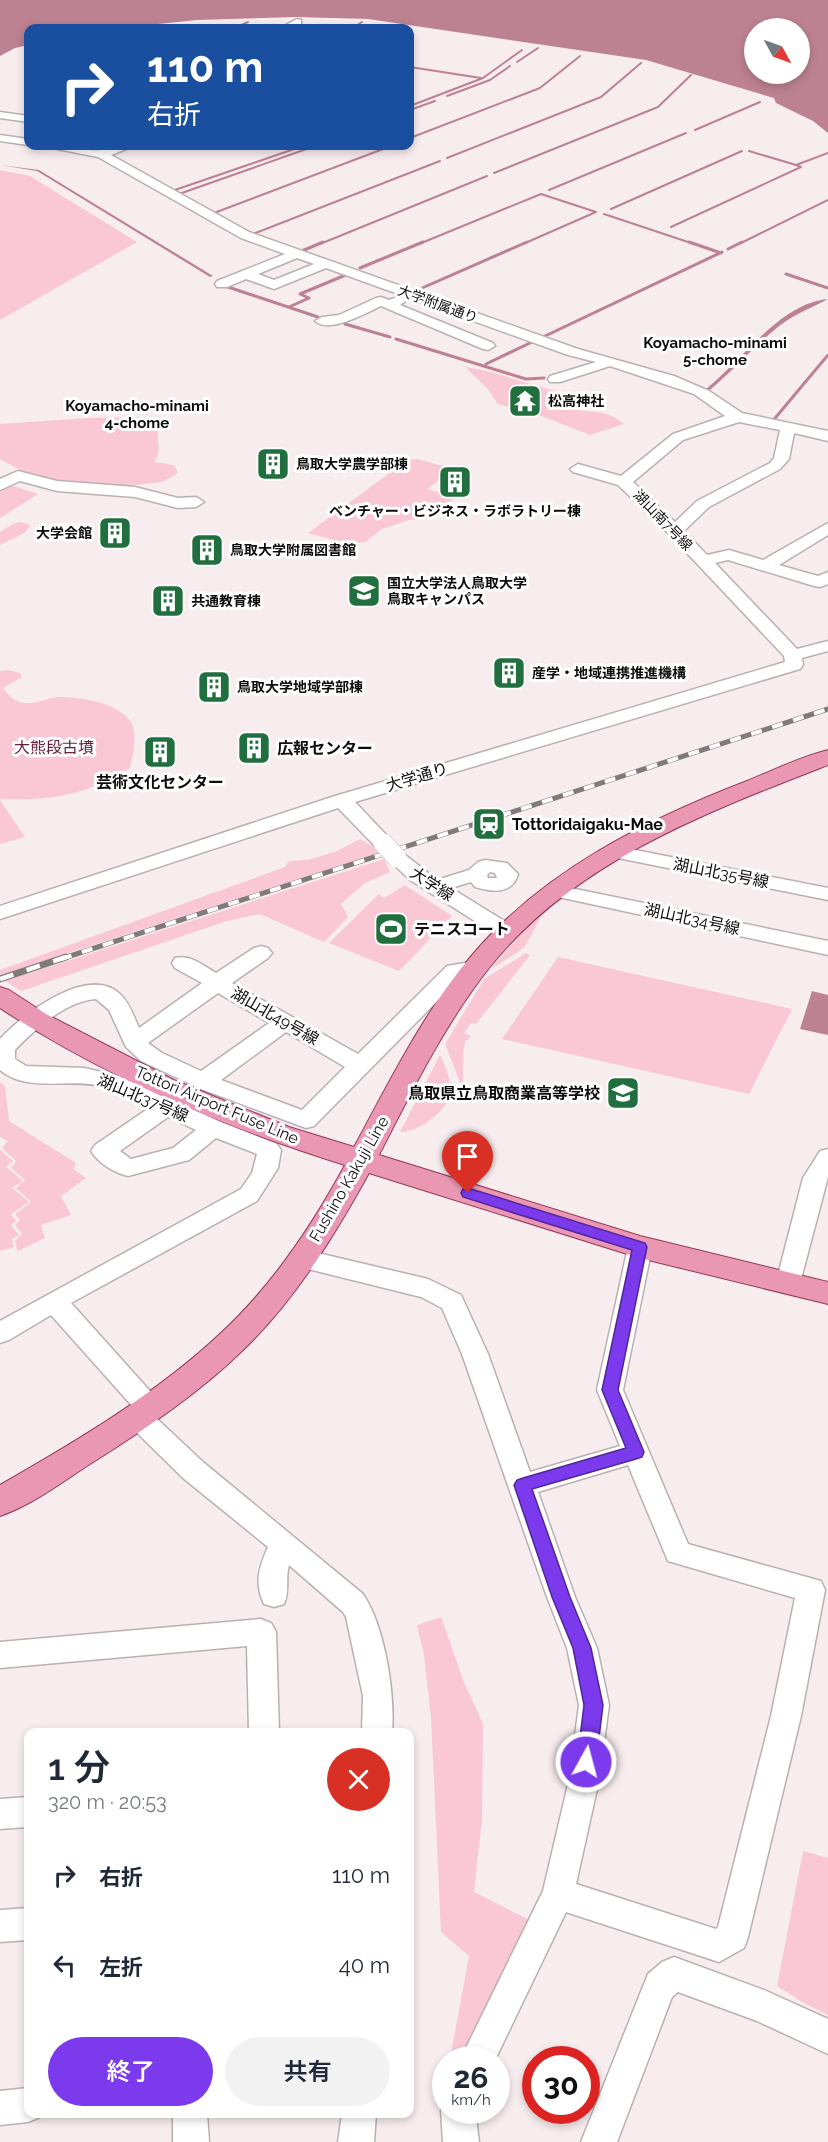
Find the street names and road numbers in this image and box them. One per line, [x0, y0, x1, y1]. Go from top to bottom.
street label: 大学附属通り [396, 282, 480, 326]
street label: 湖山南7号線 [630, 487, 696, 553]
street label: 大学通り [384, 759, 450, 795]
street label: 湖山北35号線 [671, 854, 771, 892]
street label: 大学線 [407, 863, 457, 905]
street label: 湖山北34号線 [642, 900, 742, 938]
street label: 湖山北49号線 [228, 983, 322, 1049]
street label: Tottori Airport Fuse Line [132, 1062, 302, 1148]
street label: 湖山北37号線 [95, 1070, 191, 1126]
street label: Fushino Kakuji Line [305, 1113, 393, 1245]

